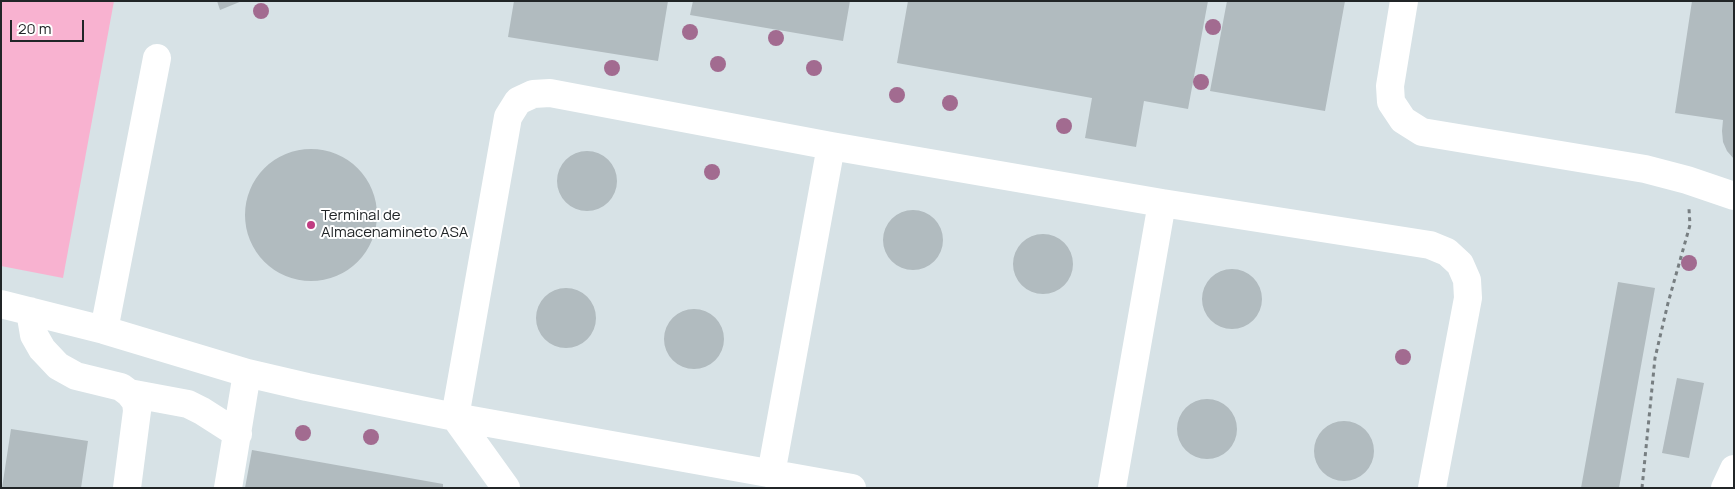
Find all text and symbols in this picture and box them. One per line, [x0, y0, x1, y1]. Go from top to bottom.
scale bar [12, 10, 86, 42]
text: 20 m [18, 18, 51, 39]
place label: Terminal de Almacenamineto ASA [321, 207, 468, 242]
marker: Terminal de Almacenamineto ASA [305, 219, 317, 231]

